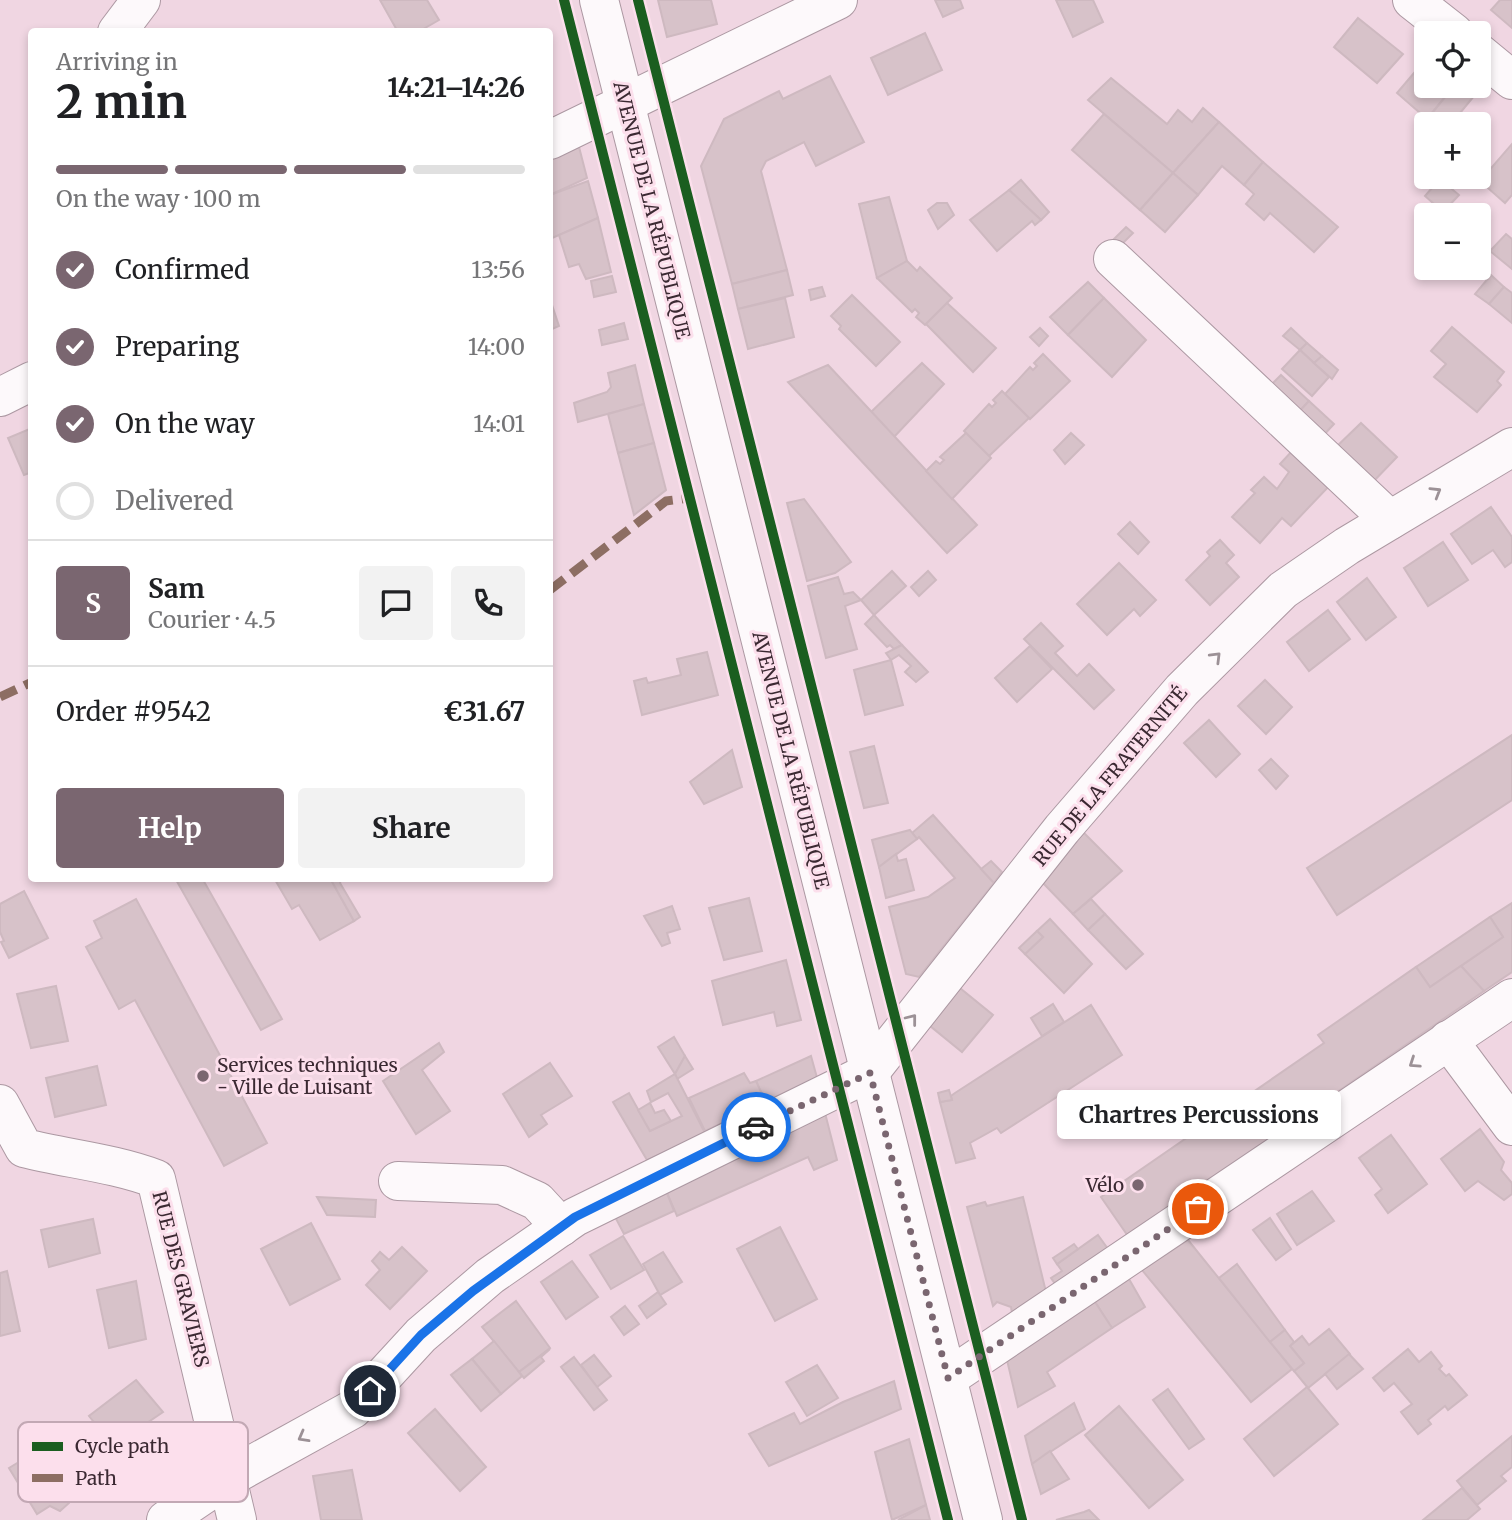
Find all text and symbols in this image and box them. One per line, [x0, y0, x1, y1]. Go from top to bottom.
map controls [1414, 21, 1491, 280]
button: locate [1414, 21, 1491, 98]
text: Arriving in [56, 47, 178, 76]
text: 14:21–14:26 [387, 71, 525, 104]
text: 2 min [56, 73, 187, 131]
street label: AVENUE DE LA RÉPUBLIQUE [608, 78, 696, 341]
button: + [1414, 112, 1491, 189]
text: On the way · 100 m [56, 184, 261, 213]
button: − [1414, 203, 1491, 280]
icon: check [56, 251, 94, 289]
text: Confirmed [115, 253, 250, 286]
text: 13:56 [471, 255, 525, 284]
icon: check [56, 328, 94, 366]
text: Preparing [115, 330, 239, 363]
text: 14:00 [468, 332, 525, 361]
icon: check [56, 405, 94, 443]
text: On the way [115, 407, 255, 440]
text: 14:01 [473, 409, 525, 438]
text: Delivered [115, 484, 234, 517]
one-way arrow [1428, 488, 1441, 501]
button: chat [359, 566, 433, 640]
button: phone [451, 566, 525, 640]
text: Sam [148, 572, 205, 605]
text: S [85, 587, 101, 620]
text: Courier · 4.5 [148, 605, 276, 634]
street label: AVENUE DE LA RÉPUBLIQUE [747, 628, 835, 891]
one-way arrow [1207, 652, 1220, 665]
street label: RUE DE LA FRATERNITÉ [1028, 681, 1192, 871]
text: Order #9542 [56, 695, 211, 728]
text: €31.67 [443, 695, 525, 728]
button: Help [56, 788, 284, 868]
button: Share [298, 788, 525, 868]
one-way arrow [904, 1014, 917, 1026]
place label: Services techniques - Ville de Luisant [217, 1053, 398, 1099]
one-way arrow [1409, 1054, 1422, 1067]
marker: Services techniques - Ville de Luisant [195, 1068, 211, 1084]
callout: Chartres Percussions [1056, 1090, 1340, 1139]
courier [721, 1092, 791, 1162]
text: Chartres Percussions [1079, 1100, 1319, 1129]
icon: car [737, 1108, 775, 1146]
place label: Vélo [1085, 1173, 1124, 1197]
marker: Vélo [1130, 1177, 1146, 1193]
pin [1168, 1179, 1228, 1239]
street label: RUE DES GRAVIERS [147, 1188, 215, 1370]
icon: bag [1179, 1190, 1217, 1228]
pin [340, 1361, 400, 1421]
icon: home [351, 1372, 389, 1410]
legend [18, 1422, 248, 1502]
one-way arrow [298, 1429, 310, 1442]
text: Cycle path [75, 1434, 170, 1458]
text: Path [75, 1466, 117, 1490]

